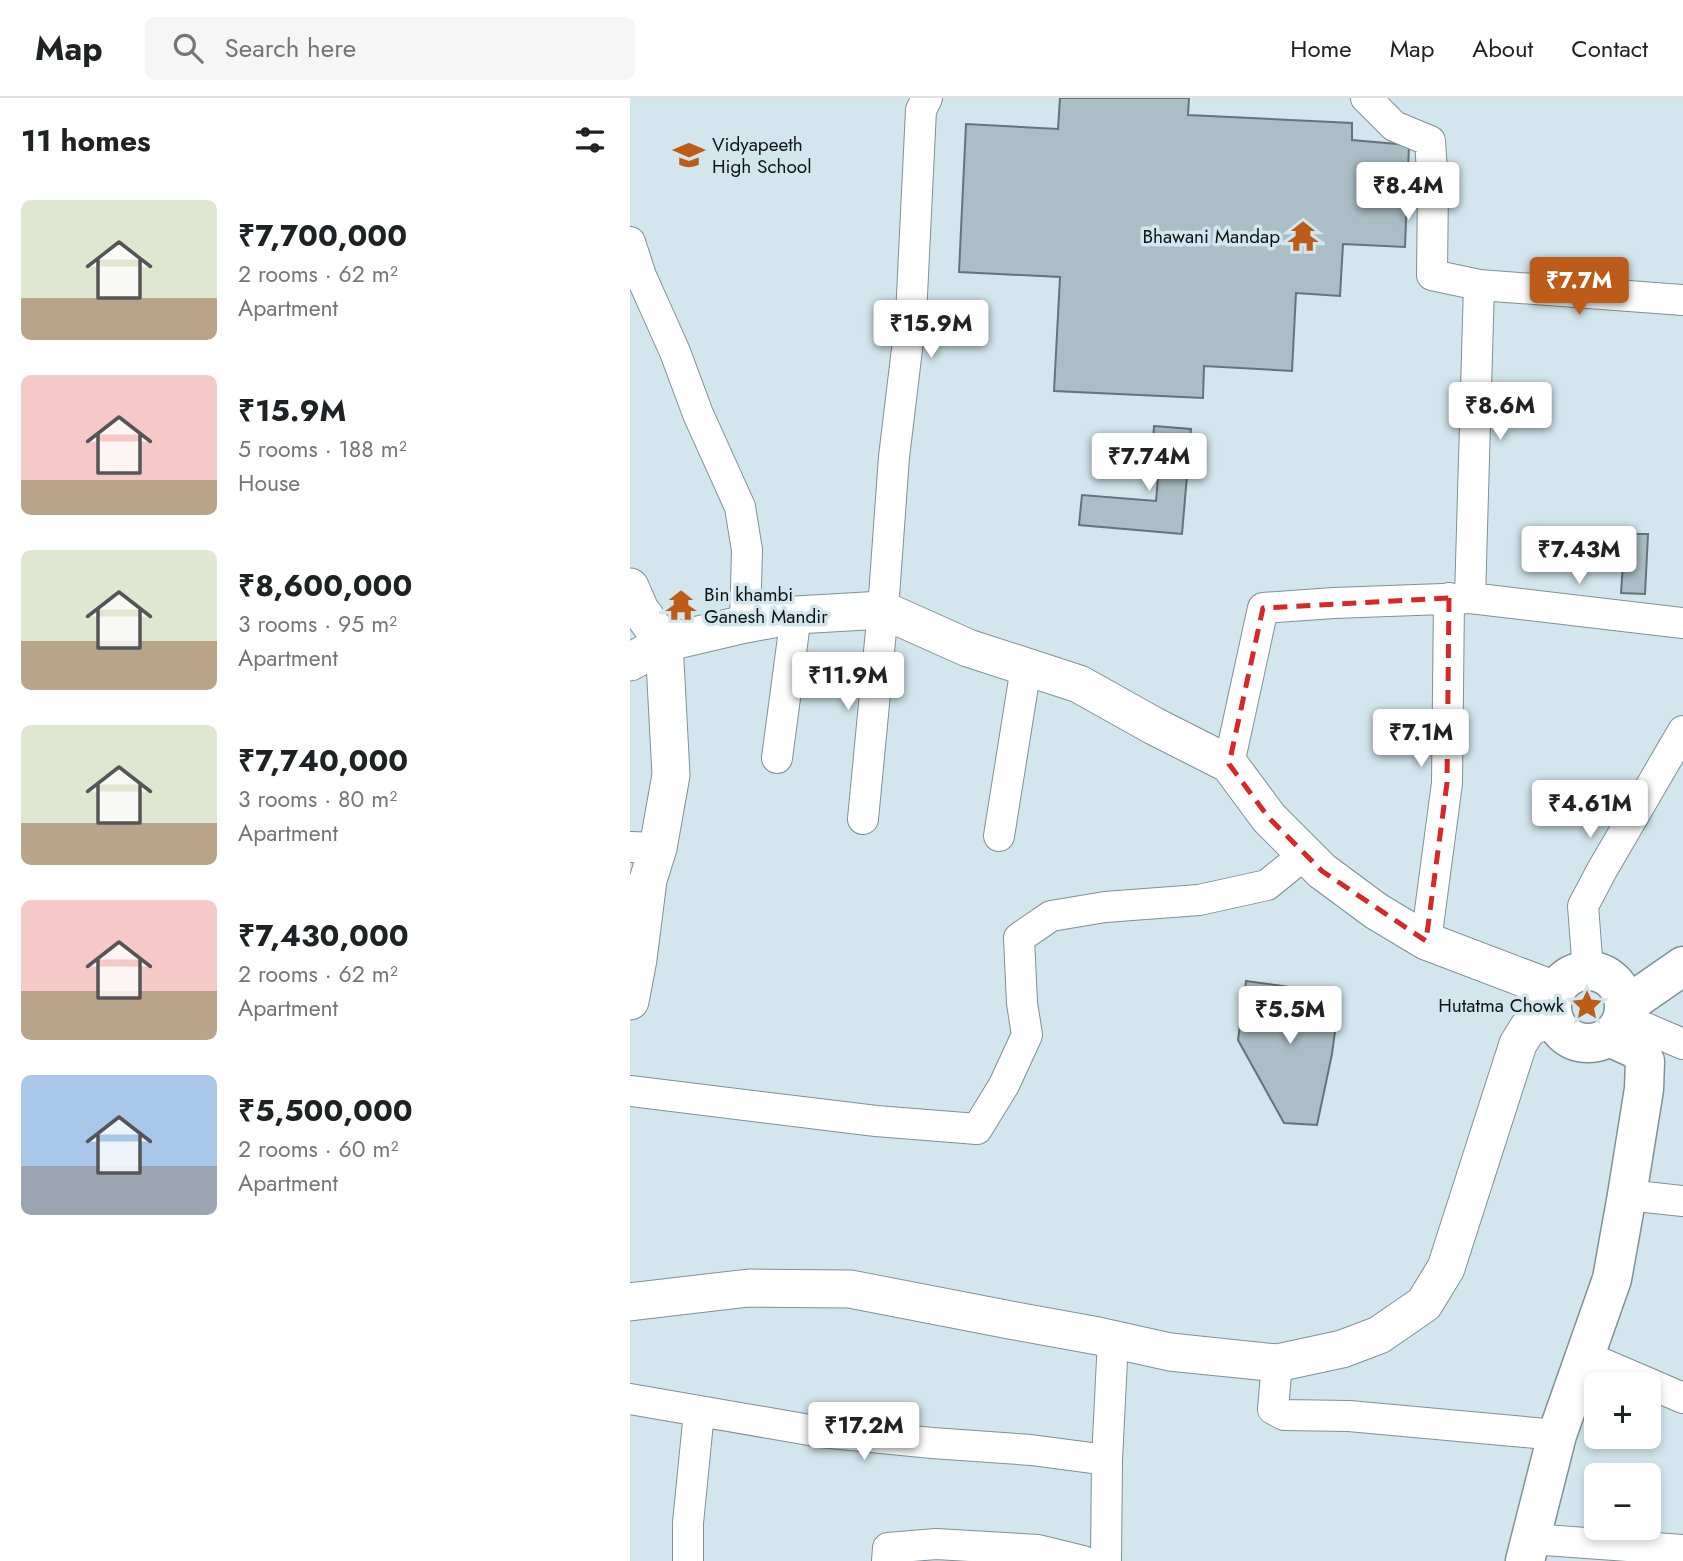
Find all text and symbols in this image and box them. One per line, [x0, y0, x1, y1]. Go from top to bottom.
search box [145, 17, 635, 80]
text: Map [35, 25, 103, 72]
icon: search [169, 29, 207, 67]
text: Search here [225, 29, 356, 67]
text: Home [1290, 31, 1352, 66]
text: Map [1390, 31, 1434, 66]
text: About [1472, 31, 1533, 66]
text: Contact [1571, 31, 1648, 66]
text: 11 homes [21, 119, 151, 162]
icon: filters [571, 121, 609, 159]
place label: Vidyapeeth High School [712, 131, 812, 180]
school or university icon: Vidyapeeth High School [672, 138, 706, 172]
pin: ₹8.4M [1359, 162, 1457, 222]
text: ₹8.4M [1372, 168, 1444, 202]
text: ₹7,700,000 [238, 214, 407, 257]
temple icon: Bhawani Mandap [1286, 219, 1320, 253]
place label: Bhawani Mandap [1142, 223, 1280, 250]
icon: home [77, 228, 161, 312]
text: 2 rooms · 62 m² [238, 257, 398, 291]
pin: ₹7.7M [1530, 258, 1628, 317]
text: ₹7.7M [1546, 263, 1612, 297]
text: Apartment [238, 291, 338, 325]
pin: ₹15.9M [874, 300, 988, 360]
text: ₹15.9M [890, 306, 972, 340]
pin: ₹8.6M [1451, 382, 1549, 442]
text: ₹8.6M [1465, 388, 1535, 422]
text: ₹15.9M [238, 389, 346, 432]
icon: home [77, 403, 161, 487]
text: 5 rooms · 188 m² [238, 432, 407, 466]
pin: ₹7.74M [1092, 434, 1206, 493]
text: ₹7.74M [1108, 439, 1190, 473]
text: House [238, 466, 300, 500]
pin: ₹7.43M [1522, 526, 1636, 586]
text: ₹7.43M [1538, 532, 1620, 566]
text: ₹8,600,000 [238, 564, 412, 607]
icon: home [77, 578, 161, 662]
place label: Bin khambi Ganesh Mandir [704, 581, 828, 630]
temple icon: Bin khambi Ganesh Mandir [664, 588, 698, 622]
text: 3 rooms · 95 m² [238, 607, 397, 641]
text: Apartment [238, 641, 338, 675]
pin: ₹11.9M [791, 652, 905, 712]
text: ₹11.9M [808, 658, 888, 692]
pin: ₹7.1M [1372, 710, 1470, 769]
text: ₹7.1M [1389, 715, 1453, 749]
text: ₹7,740,000 [238, 739, 408, 782]
icon: home [77, 753, 161, 837]
pin: ₹4.61M [1533, 780, 1647, 840]
text: 3 rooms · 80 m² [238, 782, 397, 816]
text: ₹4.61M [1548, 786, 1632, 820]
text: Apartment [238, 816, 338, 850]
text: ₹7,430,000 [238, 914, 409, 957]
icon: home [77, 928, 161, 1012]
text: 2 rooms · 62 m² [238, 957, 398, 991]
pin: ₹5.5M [1241, 986, 1339, 1046]
place icon: Hutatma Chowk [1570, 988, 1604, 1022]
text: Apartment [238, 991, 338, 1025]
text: ₹5.5M [1255, 992, 1325, 1026]
place label: Hutatma Chowk [1438, 992, 1565, 1019]
text: ₹5,500,000 [238, 1089, 413, 1132]
icon: home [77, 1103, 161, 1187]
text: 2 rooms · 60 m² [238, 1132, 398, 1166]
text: Apartment [238, 1166, 338, 1200]
map controls [1584, 1372, 1661, 1540]
button: + [1584, 1372, 1661, 1449]
pin: ₹17.2M [807, 1402, 921, 1462]
text: ₹17.2M [824, 1408, 904, 1442]
button: − [1584, 1463, 1661, 1540]

